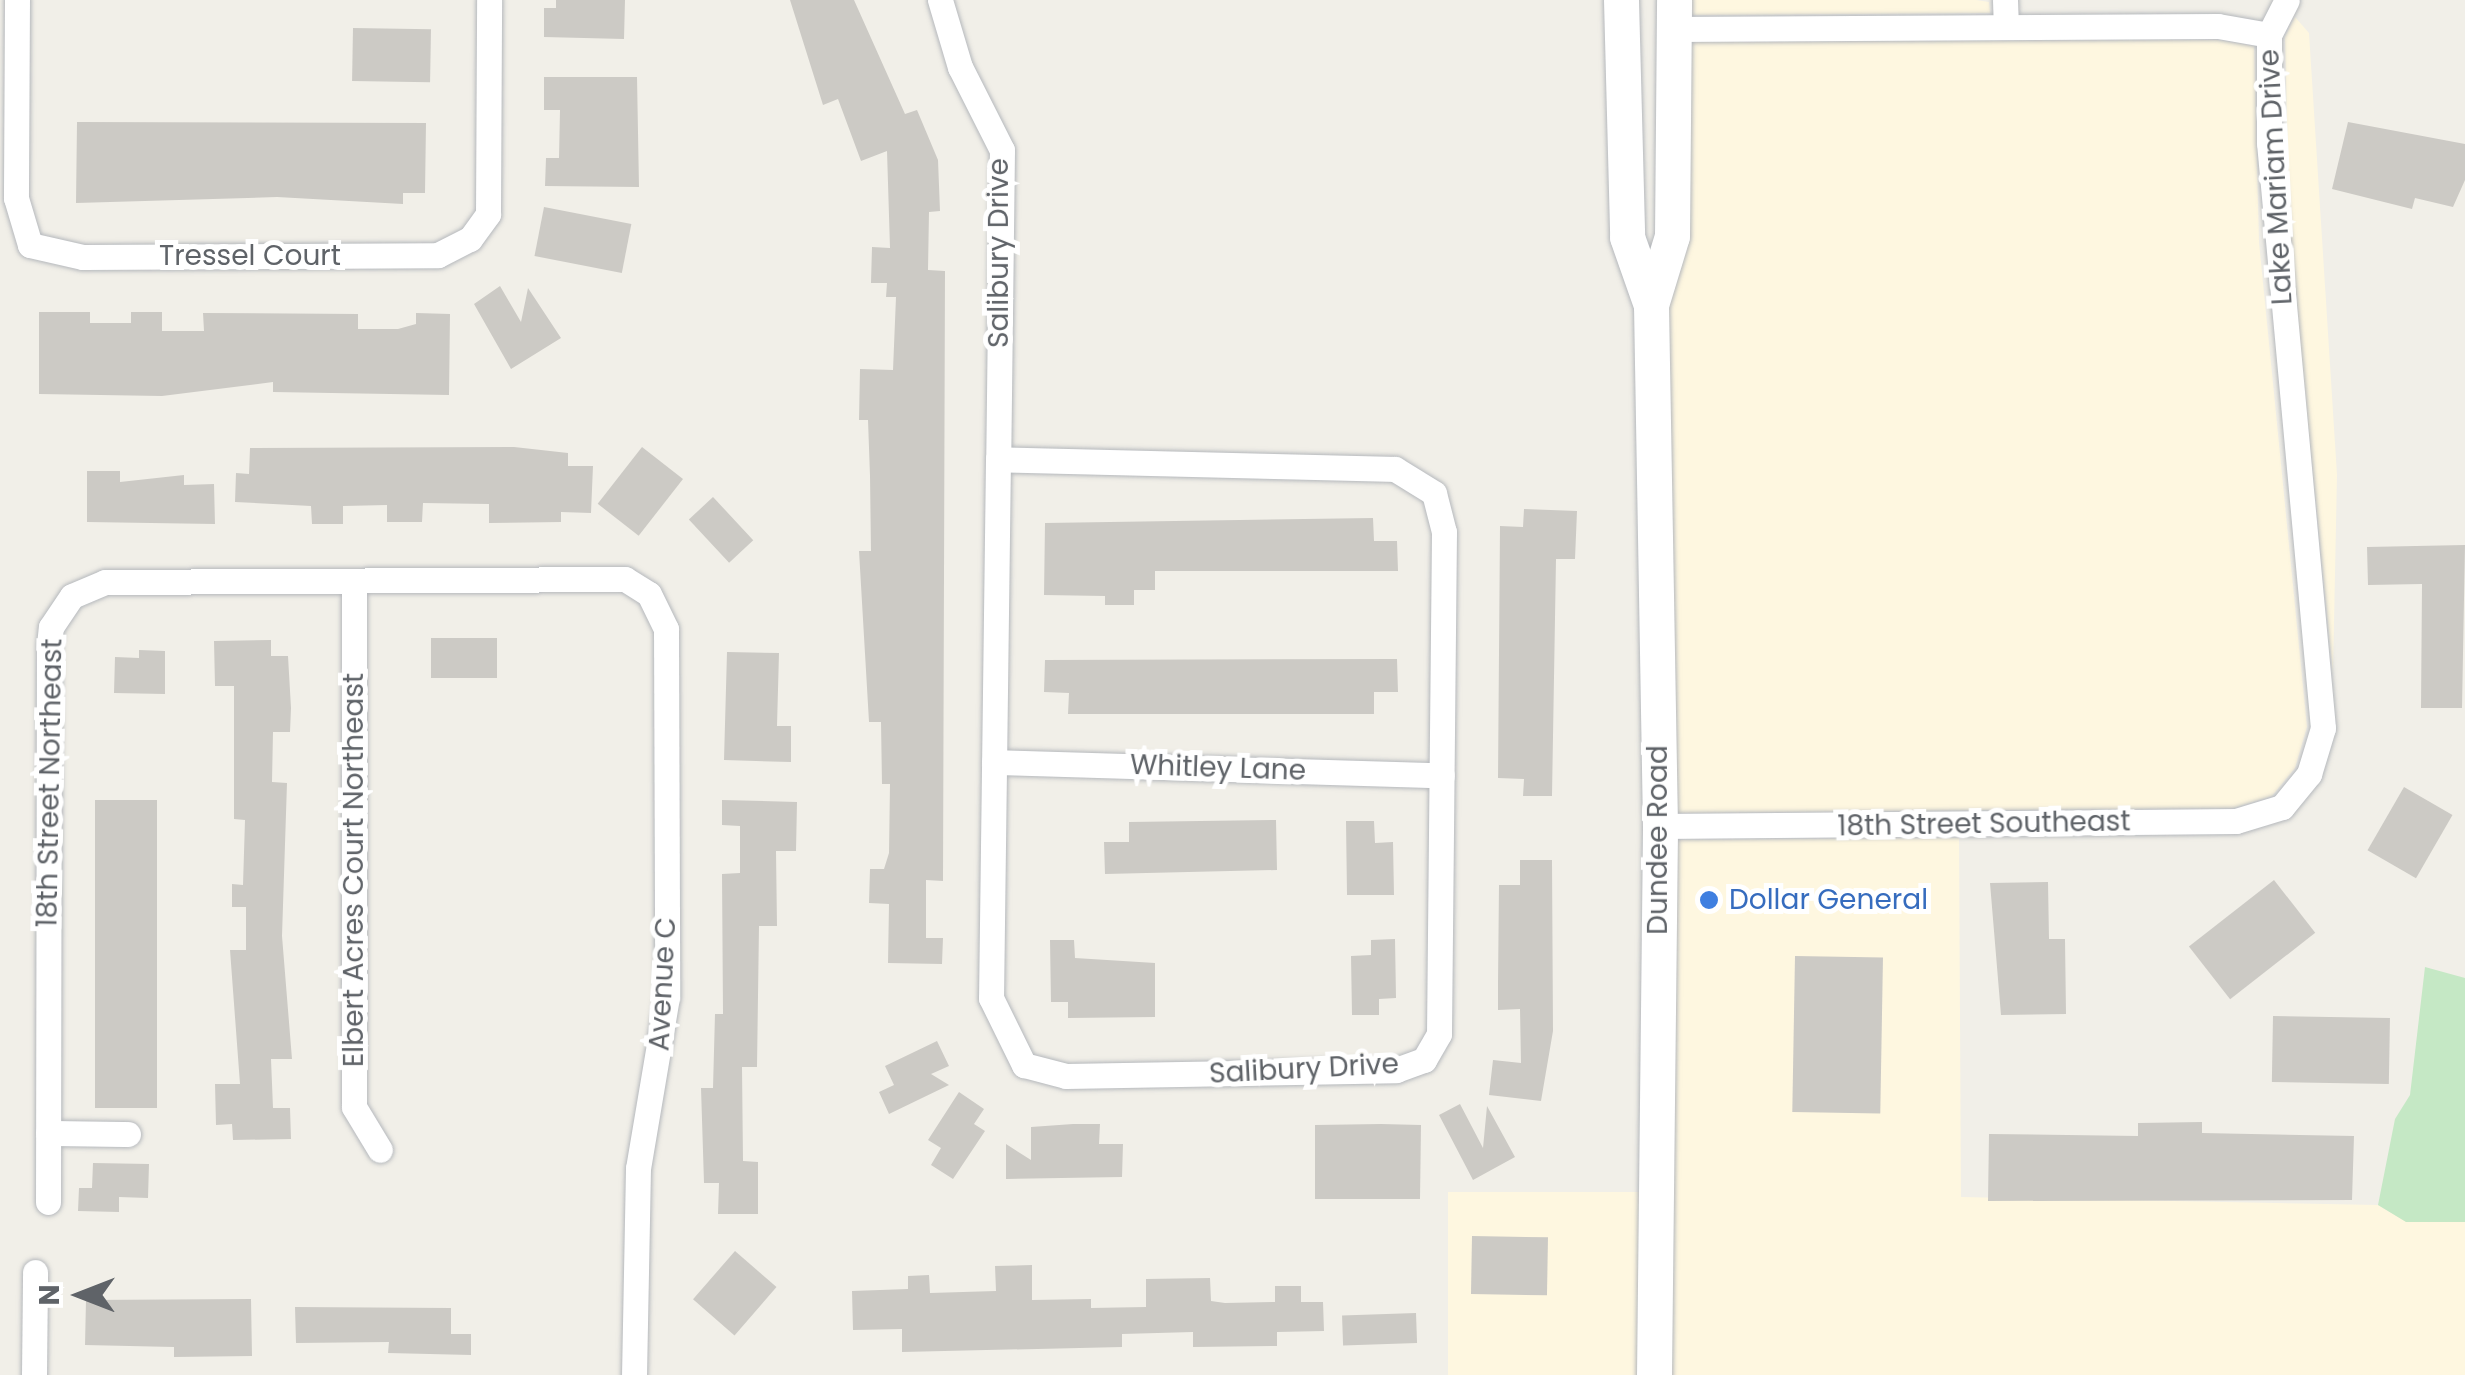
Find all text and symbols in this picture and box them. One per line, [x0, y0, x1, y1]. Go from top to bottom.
street label: Lake Mariam Drive [2253, 48, 2299, 306]
street label: Salibury Drive [982, 158, 1016, 348]
street label: Tressel Court [159, 239, 341, 273]
street label: 18th Street Northeast [31, 638, 69, 928]
street label: Elbert Acres Court Northeast [337, 673, 371, 1067]
street label: Dundee Road [1641, 745, 1675, 935]
street label: Whitley Lane [1129, 748, 1307, 788]
street label: 18th Street Southeast [1837, 805, 2131, 843]
place label: Dollar General [1729, 883, 1928, 917]
marker: Dollar General [1698, 889, 1720, 911]
street label: Avenue C [643, 916, 683, 1052]
street label: Salibury Drive [1208, 1047, 1400, 1091]
north arrow [30, 1245, 130, 1345]
text: N [30, 1284, 69, 1306]

